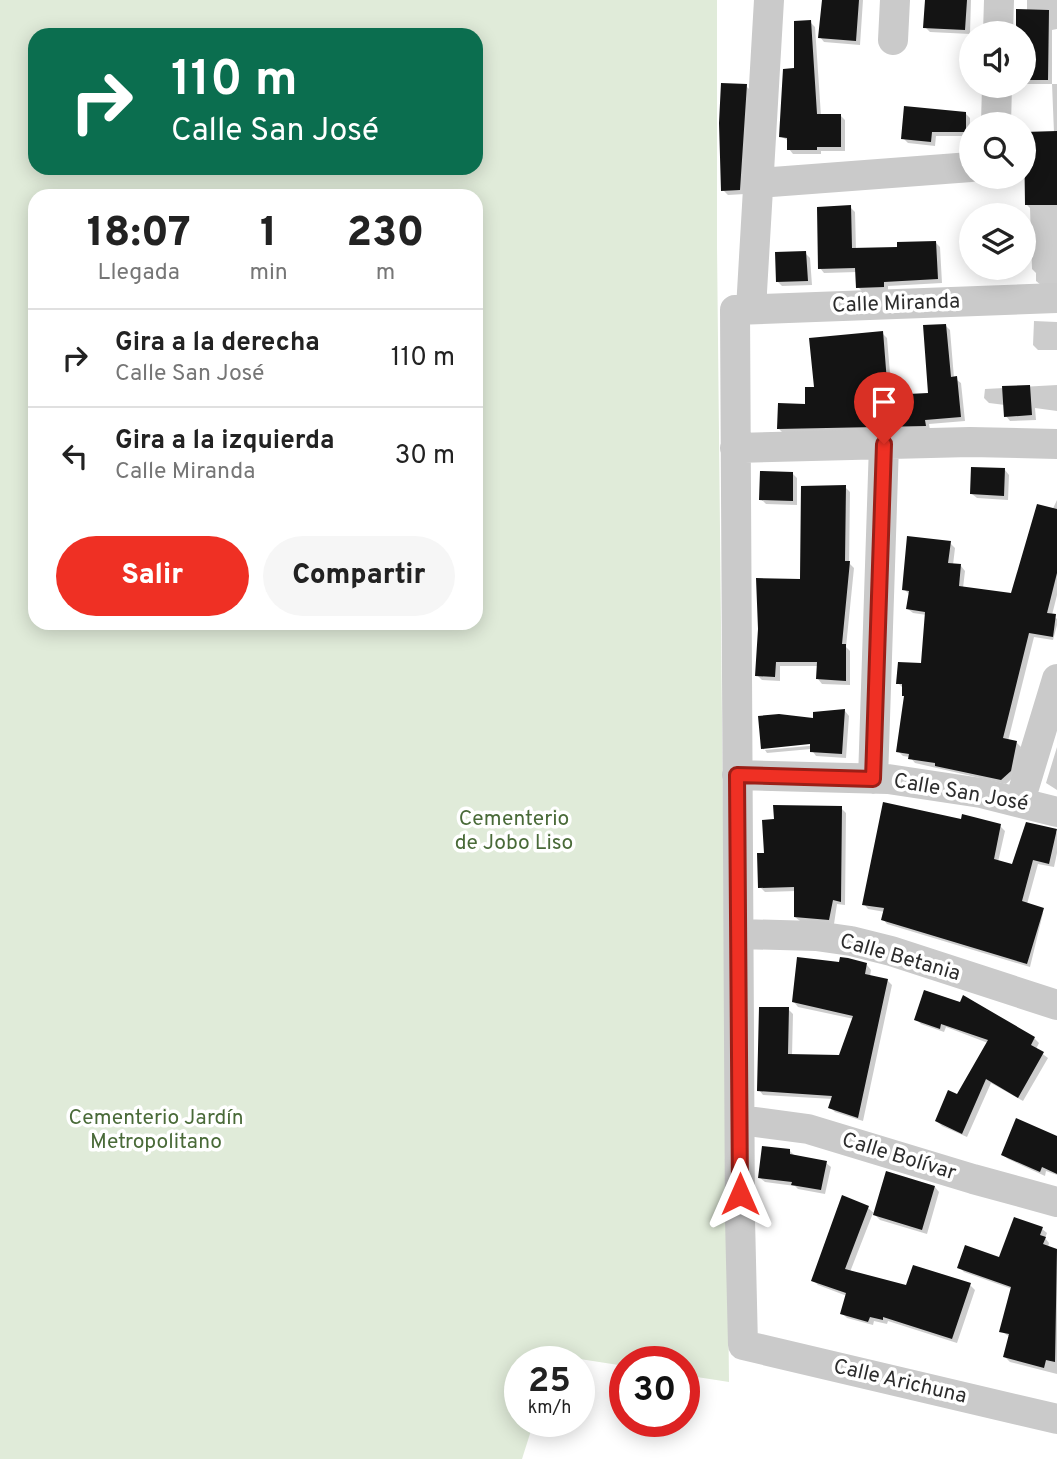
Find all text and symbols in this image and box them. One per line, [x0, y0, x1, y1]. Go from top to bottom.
map controls [959, 21, 1036, 280]
button: sound [959, 21, 1036, 98]
text: 110 m [171, 51, 298, 113]
icon: right [56, 56, 147, 147]
text: Calle San José [171, 112, 379, 152]
button: search [959, 112, 1036, 189]
button: layers [959, 203, 1036, 280]
text: 18:07 [87, 208, 191, 261]
text: 1 [260, 208, 277, 261]
text: 230 [346, 208, 424, 261]
text: Llegada [98, 259, 180, 288]
text: min [249, 259, 288, 288]
text: m [376, 259, 395, 288]
street label: Calle Miranda [831, 288, 961, 320]
text: Gira a la derecha [115, 327, 320, 360]
icon: right [56, 339, 94, 377]
text: 110 m [391, 342, 455, 375]
text: Calle San José [115, 360, 264, 389]
pin [854, 372, 914, 444]
icon: arrive [865, 383, 903, 421]
text: Gira a la izquierda [115, 425, 334, 458]
icon: left [56, 437, 94, 475]
text: 30 m [395, 440, 455, 473]
text: Calle Miranda [115, 458, 255, 487]
button: Salir [56, 536, 249, 616]
button: Compartir [263, 536, 455, 616]
street label: Calle San José [891, 768, 1031, 818]
park label: Cementerio de Jobo Liso [455, 806, 573, 857]
street label: Calle Betania [837, 928, 963, 988]
park label: Cementerio Jardín Metropolitano [69, 1105, 244, 1156]
street label: Calle Bolívar [839, 1127, 959, 1187]
position arrow [703, 1157, 777, 1231]
speed limit sign: 30 [609, 1346, 700, 1437]
street label: Calle Arichuna [831, 1354, 969, 1410]
text: 25 [528, 1360, 571, 1404]
text: km/h [528, 1397, 571, 1420]

